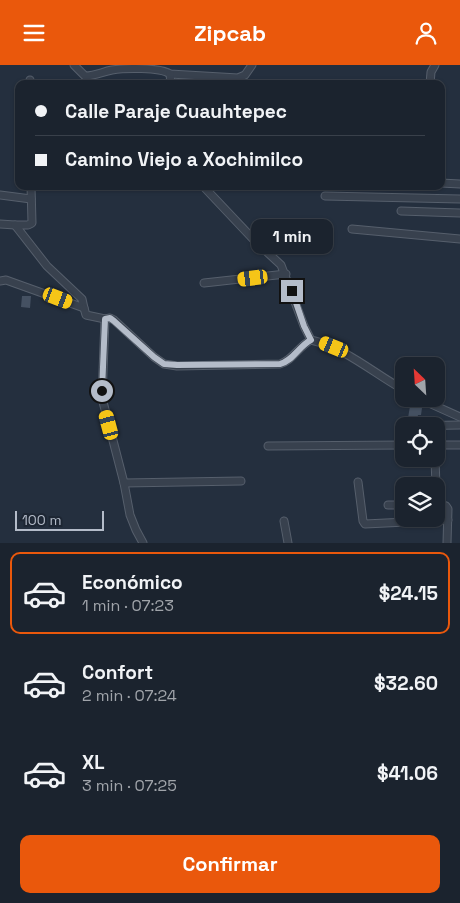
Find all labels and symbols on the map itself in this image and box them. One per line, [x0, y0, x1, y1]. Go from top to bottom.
callout: 1 min [251, 219, 333, 253]
car [237, 269, 268, 287]
route end [281, 280, 303, 302]
car [41, 286, 74, 310]
car [317, 334, 350, 360]
north arrow [395, 357, 445, 407]
route start [91, 380, 113, 402]
car [97, 409, 120, 441]
scale bar [15, 508, 104, 531]

